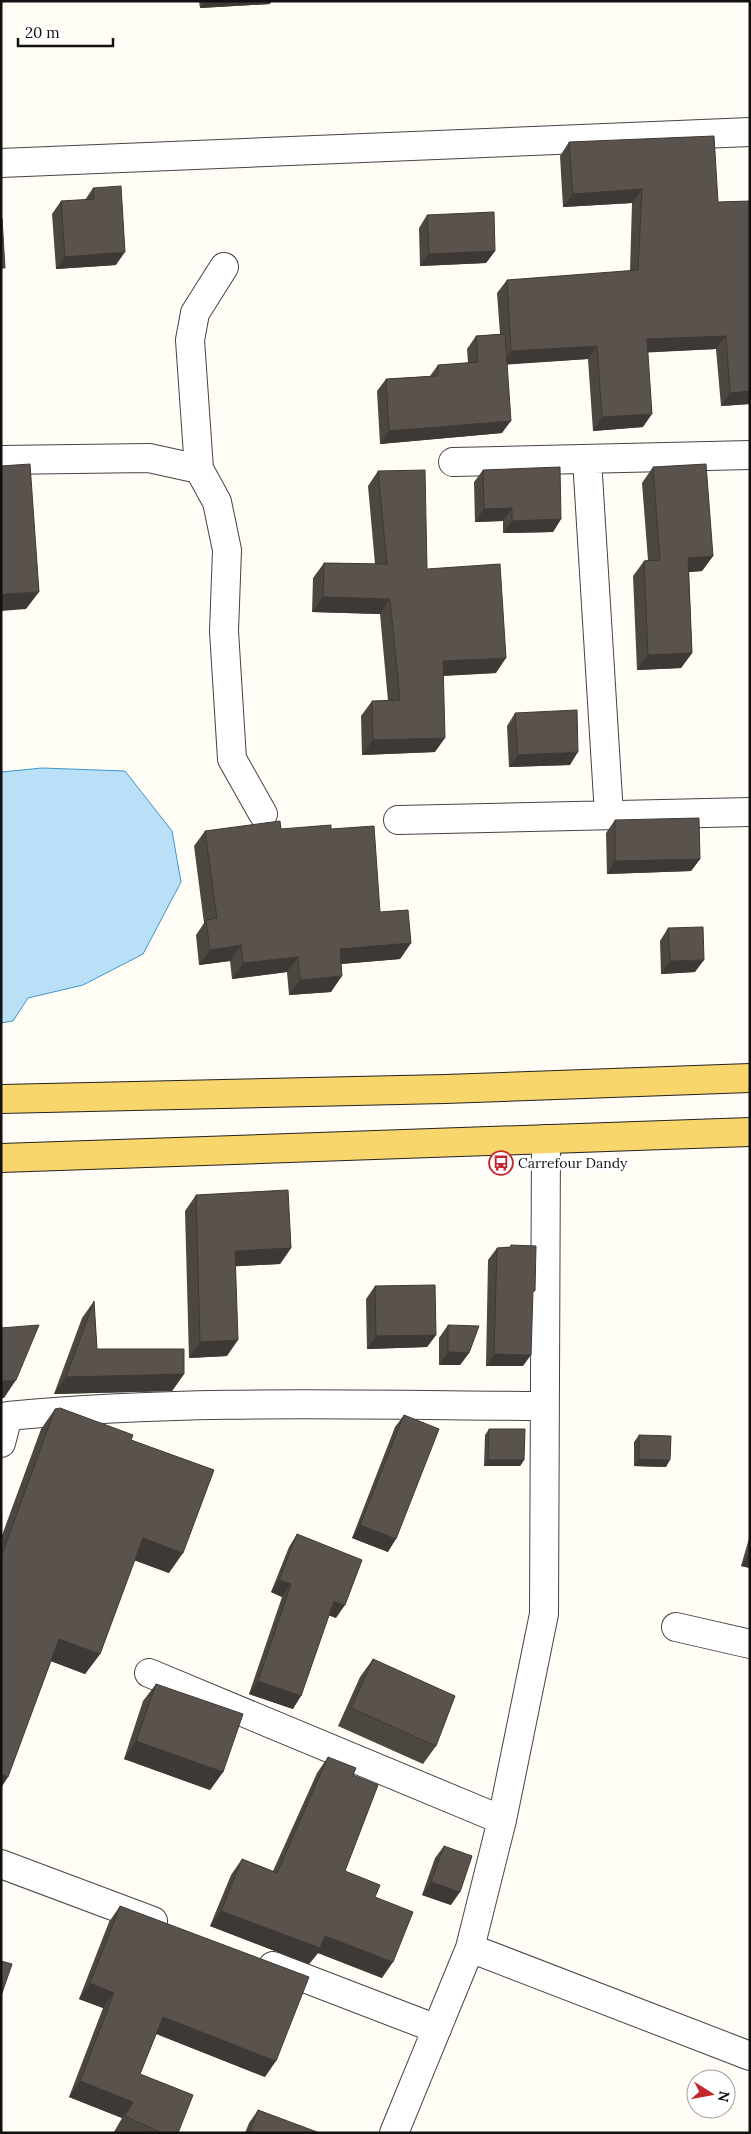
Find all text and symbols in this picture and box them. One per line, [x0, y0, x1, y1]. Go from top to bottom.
scale bar [18, 15, 112, 47]
text: 20 m [25, 23, 60, 42]
bus stop icon: Carrefour Dandy [488, 1150, 514, 1176]
place label: Carrefour Dandy [518, 1154, 628, 1172]
north arrow [686, 2069, 736, 2119]
text: N [714, 2089, 734, 2104]

